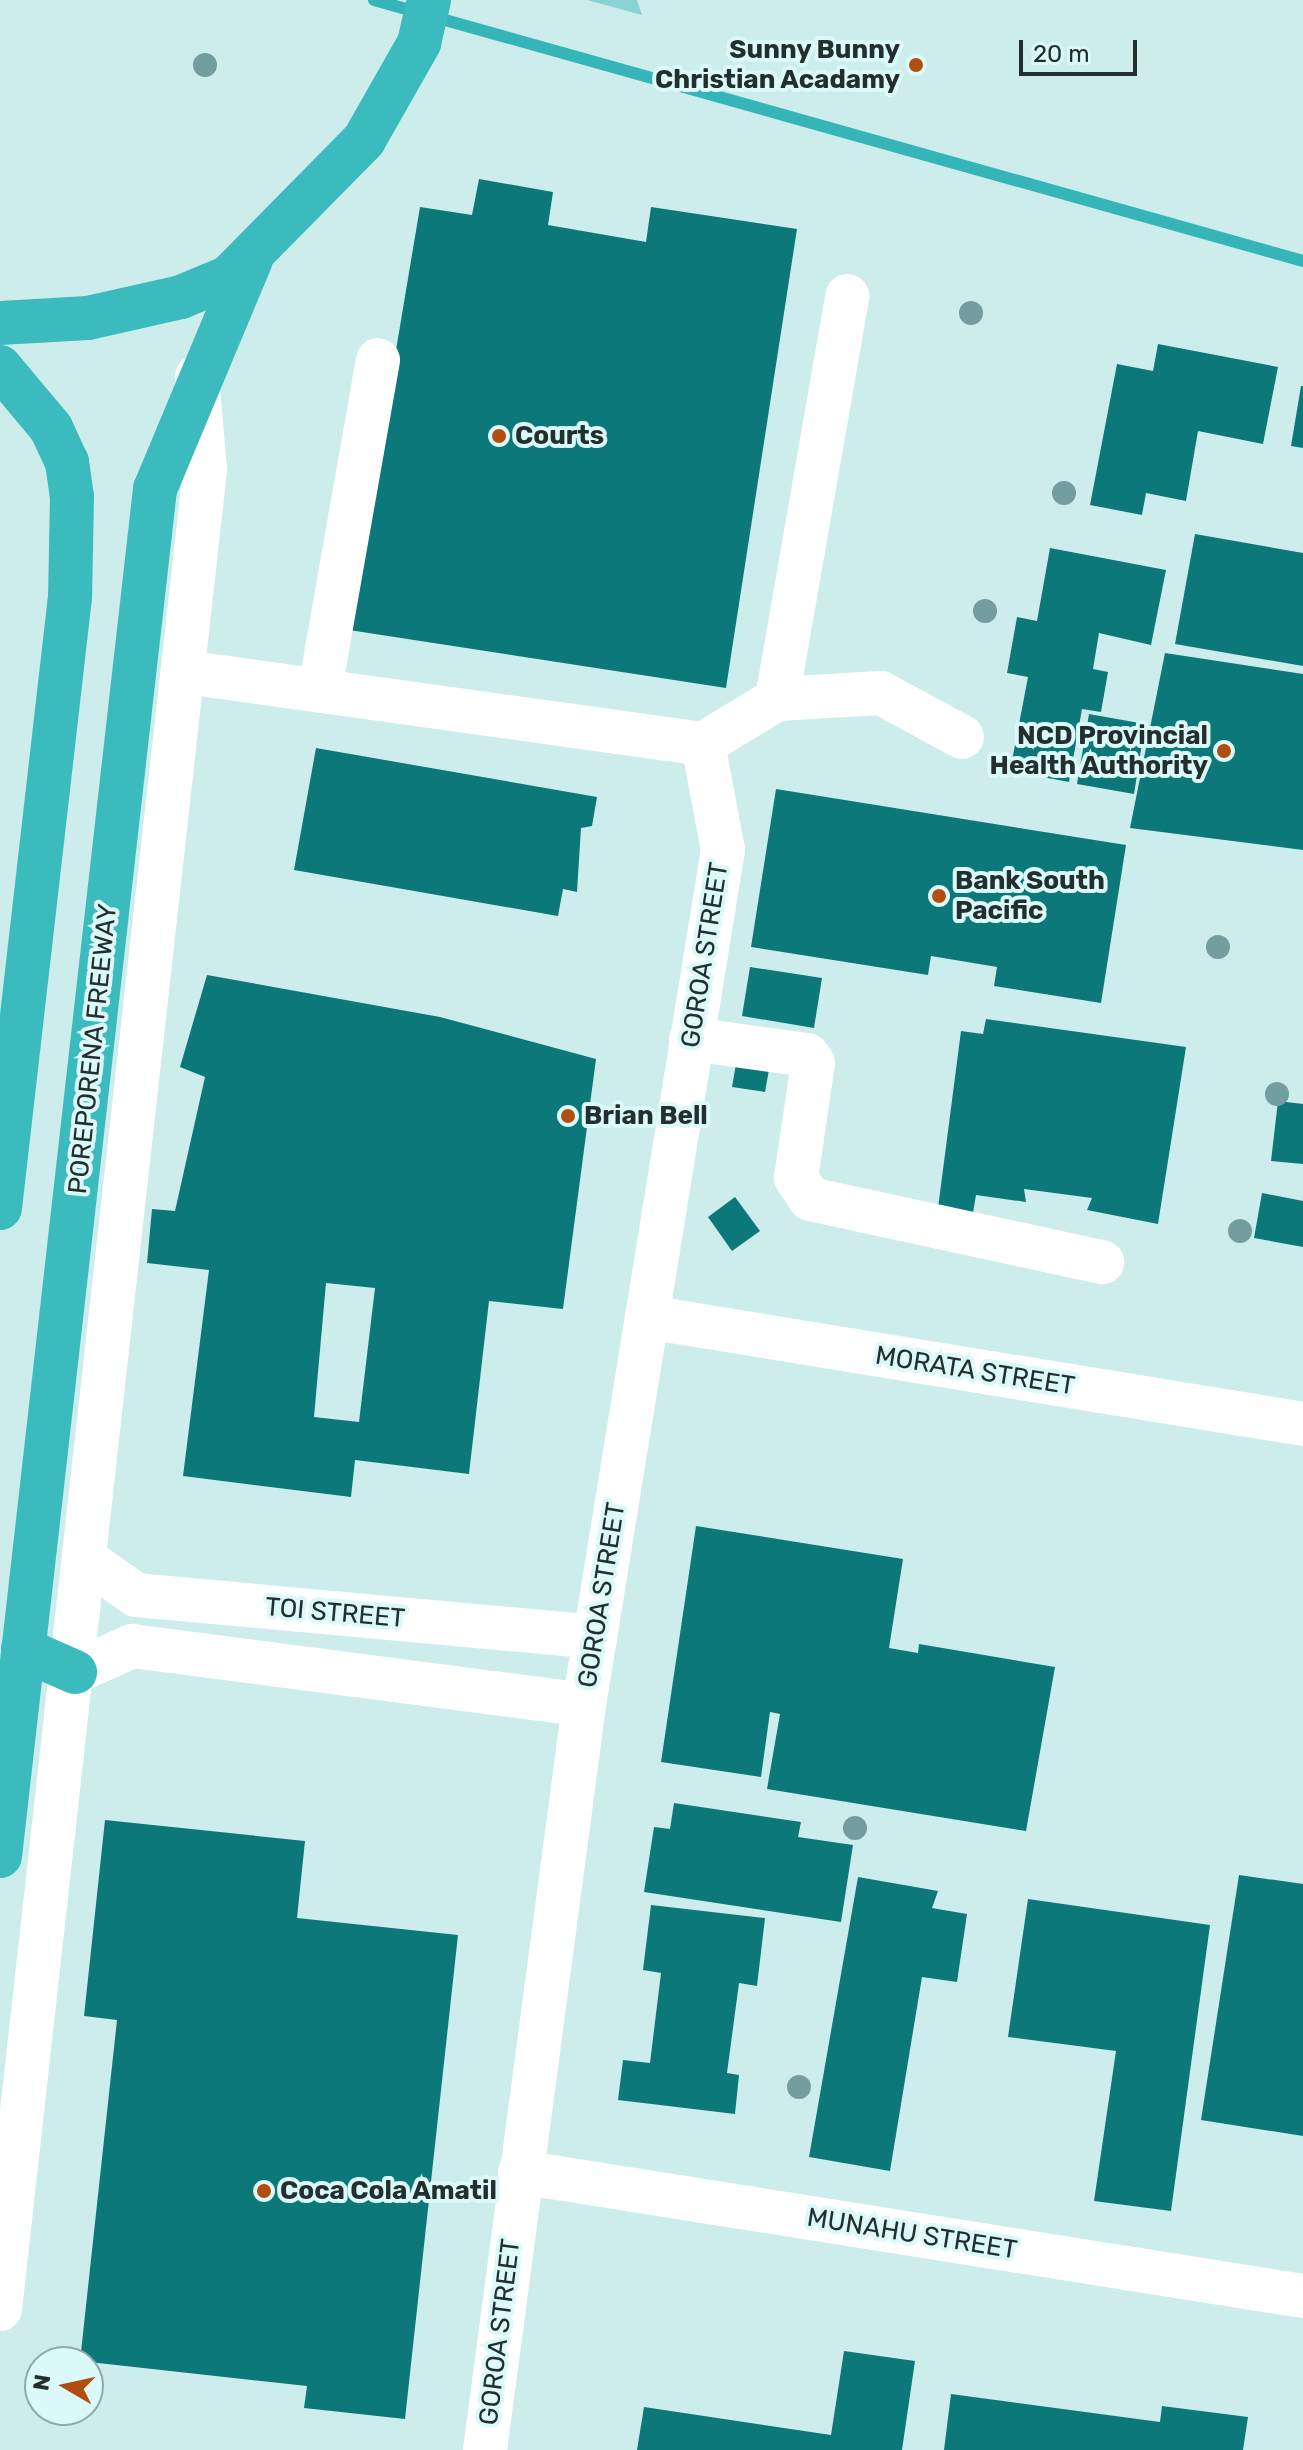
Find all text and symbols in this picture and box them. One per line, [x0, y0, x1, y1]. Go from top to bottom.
scale bar [1023, 24, 1141, 74]
place label: Sunny Bunny Christian Acadamy [654, 34, 900, 96]
text: 20 m [1033, 40, 1090, 68]
marker: Sunny Bunny Christian Acadamy [907, 56, 925, 74]
place label: Courts [515, 420, 604, 452]
marker: Courts [490, 427, 508, 445]
place label: NCD Provincial Health Authority [989, 720, 1208, 782]
marker: NCD Provincial Health Authority [1215, 742, 1233, 760]
street label: GOROA STREET [675, 860, 735, 1050]
place label: Bank South Pacific [955, 865, 1105, 926]
marker: Bank South Pacific [930, 887, 948, 905]
street label: POREPORENA FREEWAY [62, 902, 124, 1196]
place label: Brian Bell [584, 1100, 708, 1132]
marker: Brian Bell [559, 1107, 577, 1125]
street label: MORATA STREET [873, 1340, 1077, 1402]
street label: GOROA STREET [572, 1500, 632, 1690]
street label: TOI STREET [264, 1591, 406, 1635]
place label: Coca Cola Amatil [280, 2175, 497, 2207]
marker: Coca Cola Amatil [255, 2182, 273, 2200]
street label: MUNAHU STREET [805, 2202, 1019, 2266]
street label: GOROA STREET [473, 2237, 527, 2427]
north arrow [24, 2346, 104, 2426]
text: N [27, 2373, 56, 2392]

